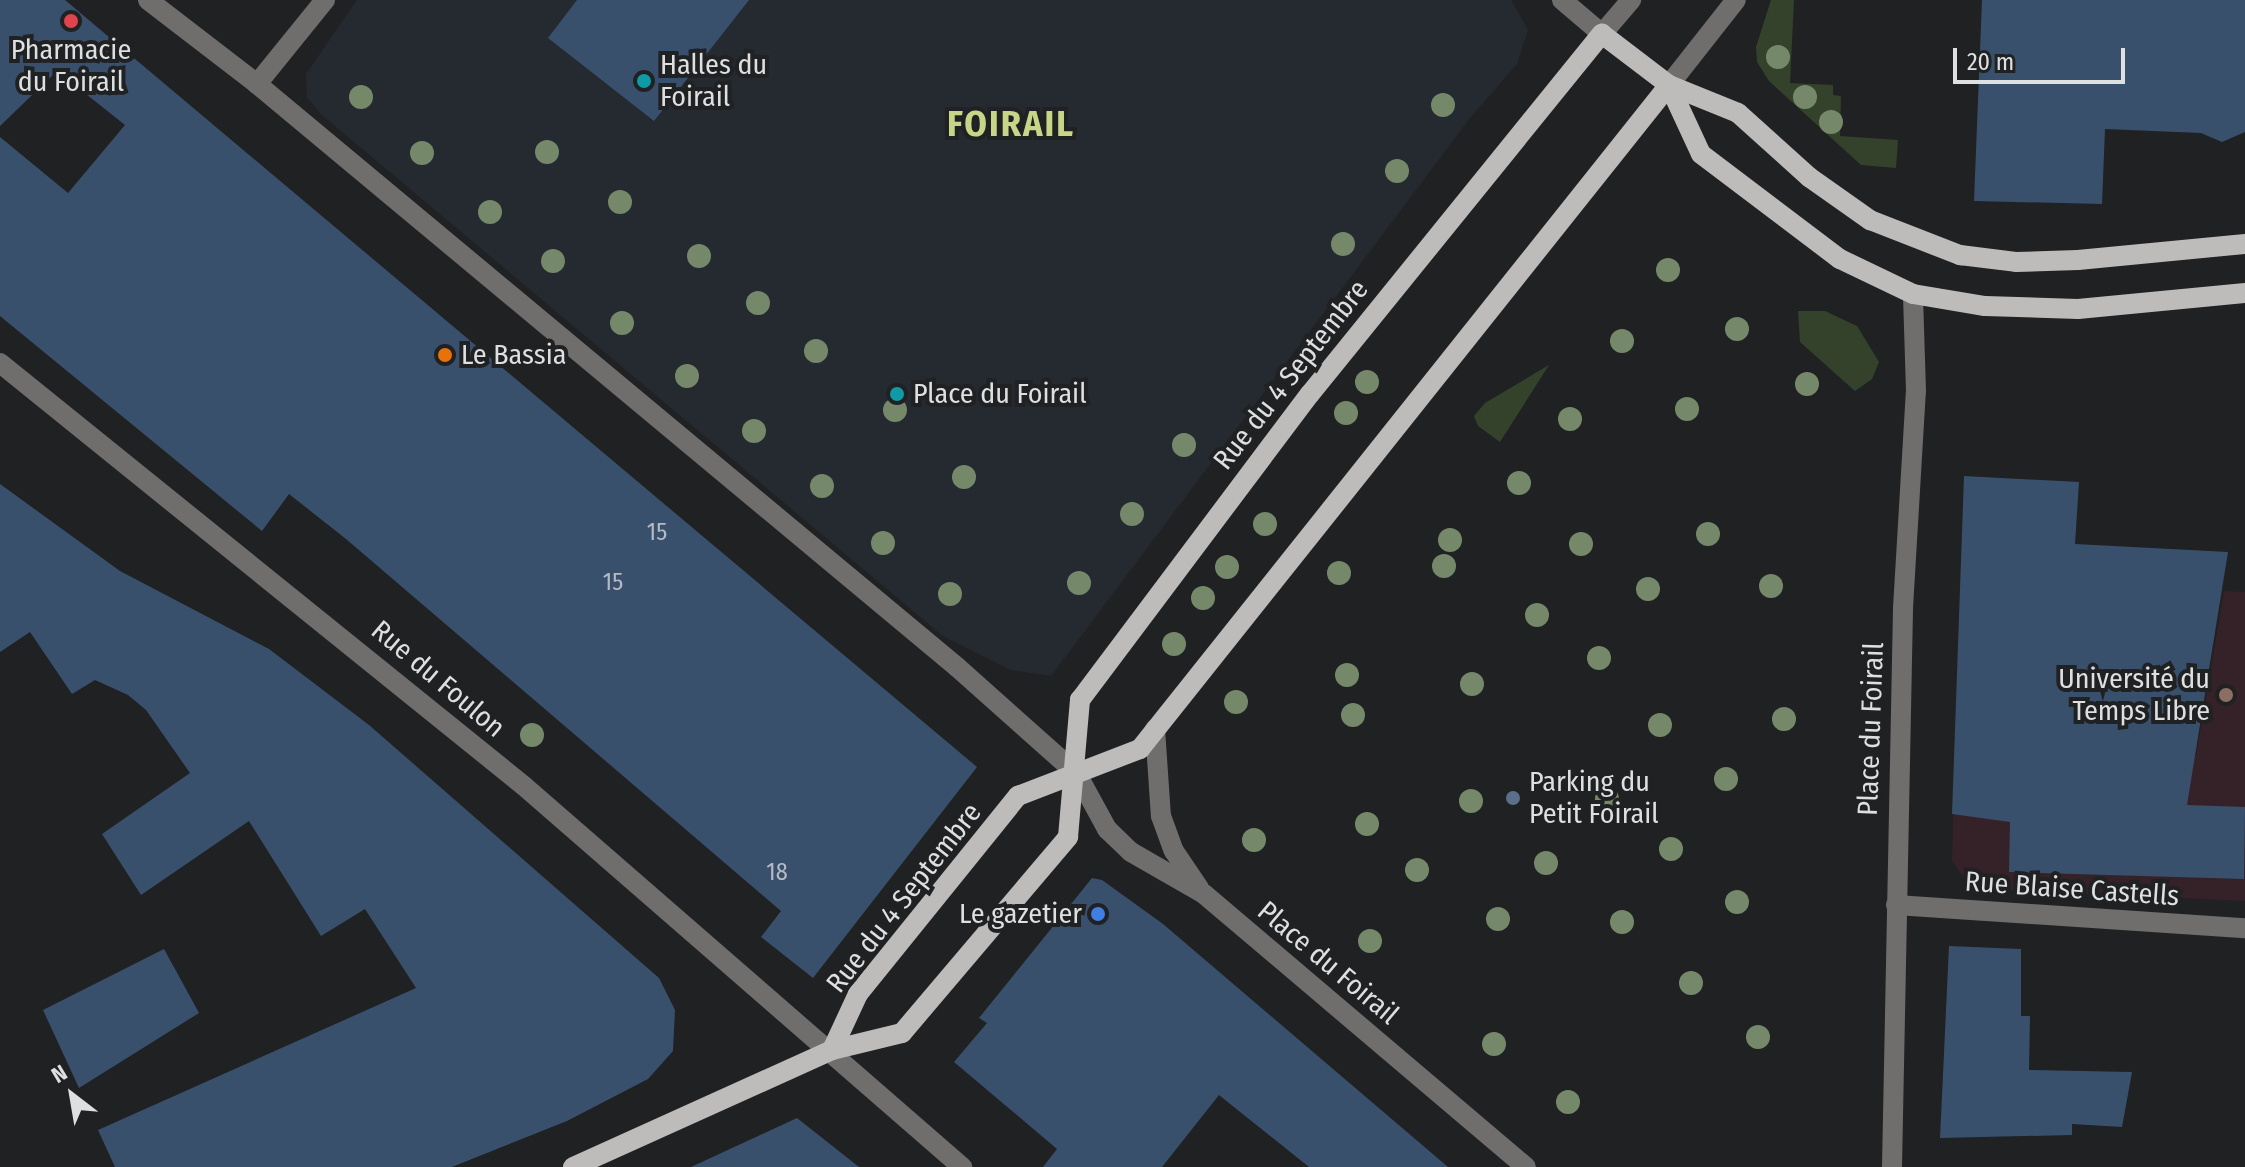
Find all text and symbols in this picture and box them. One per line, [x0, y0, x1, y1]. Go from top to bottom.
marker: Pharmacie du Foirail [62, 12, 80, 30]
scale bar [1957, 32, 2129, 82]
place label: Pharmacie du Foirail [11, 33, 131, 99]
place label: Halles du Foirail [660, 48, 767, 114]
text: 20 m [1967, 48, 2014, 76]
marker: Halles du Foirail [635, 72, 653, 90]
district label: FOIRAIL [947, 103, 1075, 147]
street label: Rue du 4 Septembre [1207, 274, 1375, 476]
place label: Le Bassia [461, 338, 566, 372]
marker: Le Bassia [436, 346, 454, 364]
place label: Place du Foirail [913, 377, 1087, 411]
marker: Place du Foirail [888, 385, 906, 403]
house number: 15 [647, 519, 667, 547]
house number: 15 [603, 569, 623, 597]
street label: Rue du Foulon [364, 613, 512, 745]
street label: Place du Foirail [1851, 642, 1891, 816]
place label: Université du Temps Libre [2058, 662, 2210, 728]
marker: Université du Temps Libre [2217, 686, 2235, 704]
place label: Parking du Petit Foirail [1529, 765, 1659, 831]
marker: Parking du Petit Foirail [1504, 789, 1522, 807]
street label: Rue du 4 Septembre [820, 797, 988, 999]
house number: 18 [766, 859, 788, 887]
street label: Rue Blaise Castells [1964, 865, 2180, 913]
street label: Place du Foirail [1251, 894, 1405, 1032]
place label: Le gazetier [959, 897, 1082, 931]
marker: Le gazetier [1089, 905, 1107, 923]
north arrow [32, 1055, 112, 1135]
text: N [47, 1059, 72, 1089]

